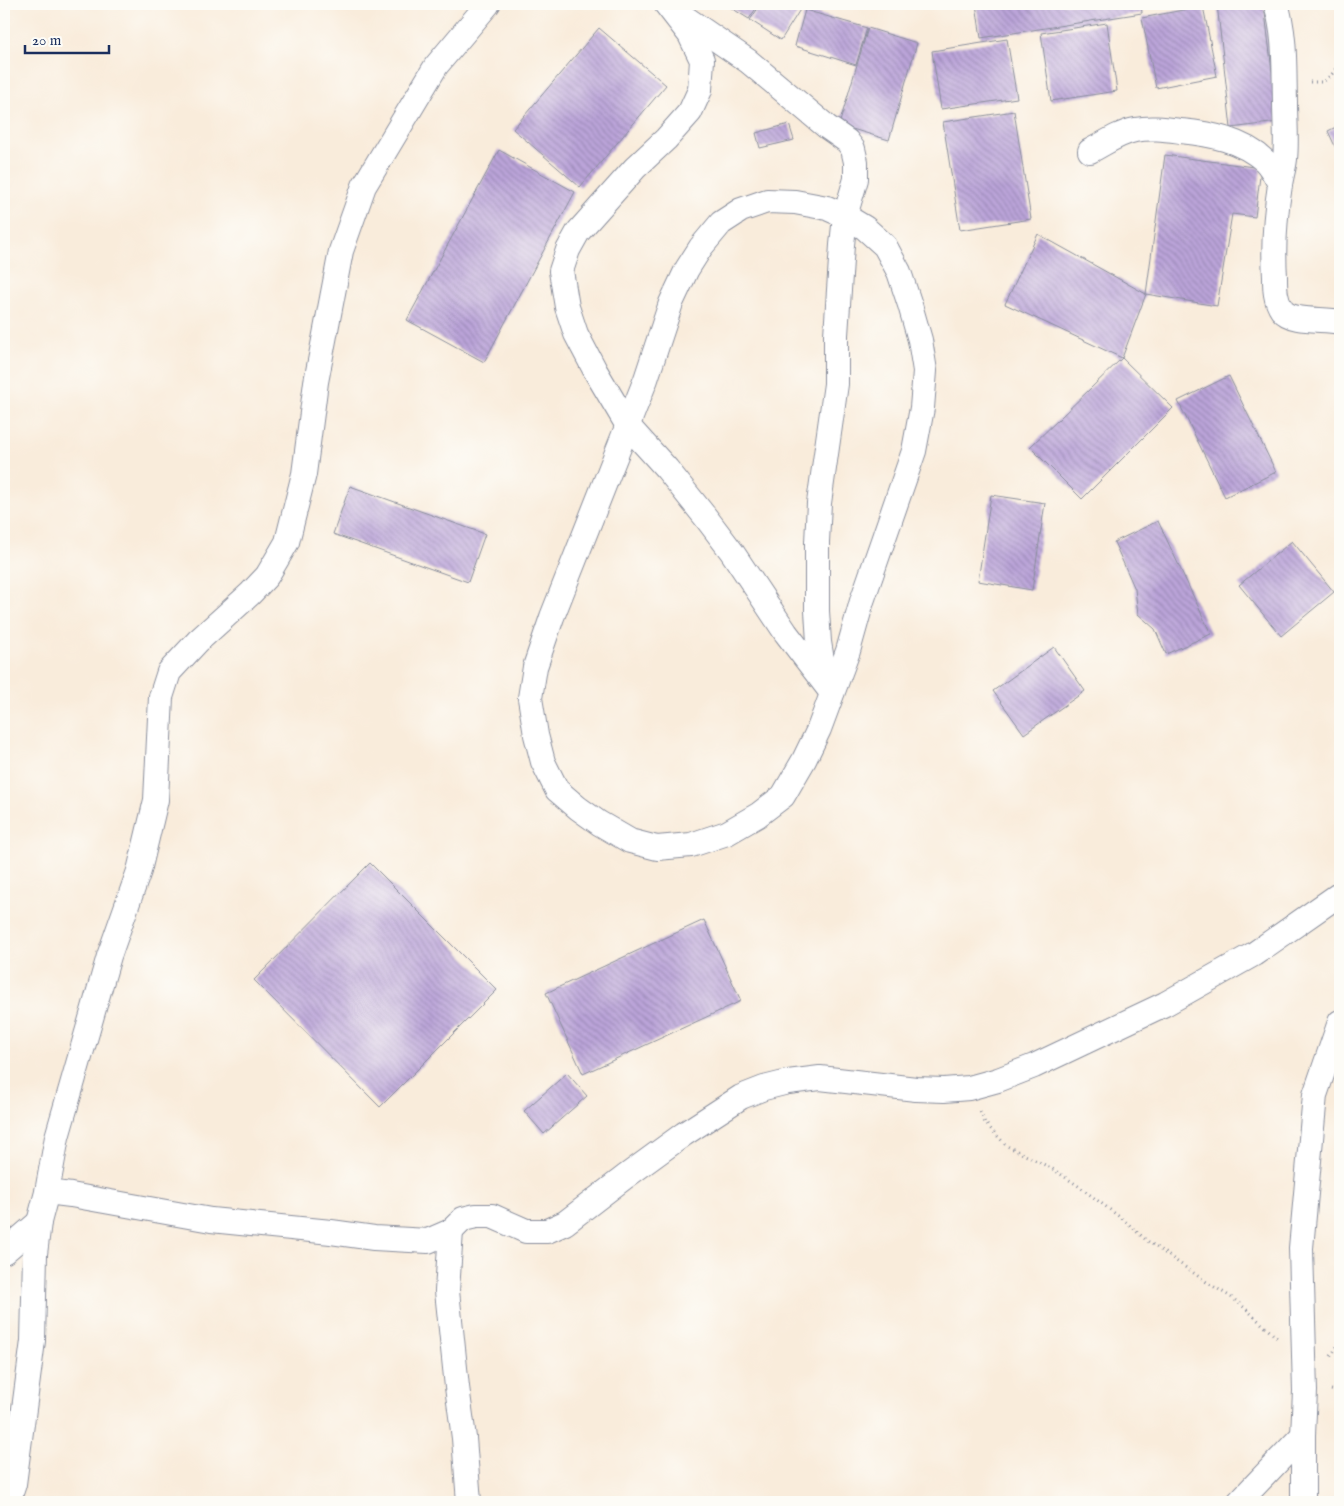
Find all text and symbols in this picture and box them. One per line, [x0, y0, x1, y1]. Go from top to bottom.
scale bar [25, 22, 109, 54]
text: 20 m [32, 31, 62, 50]

